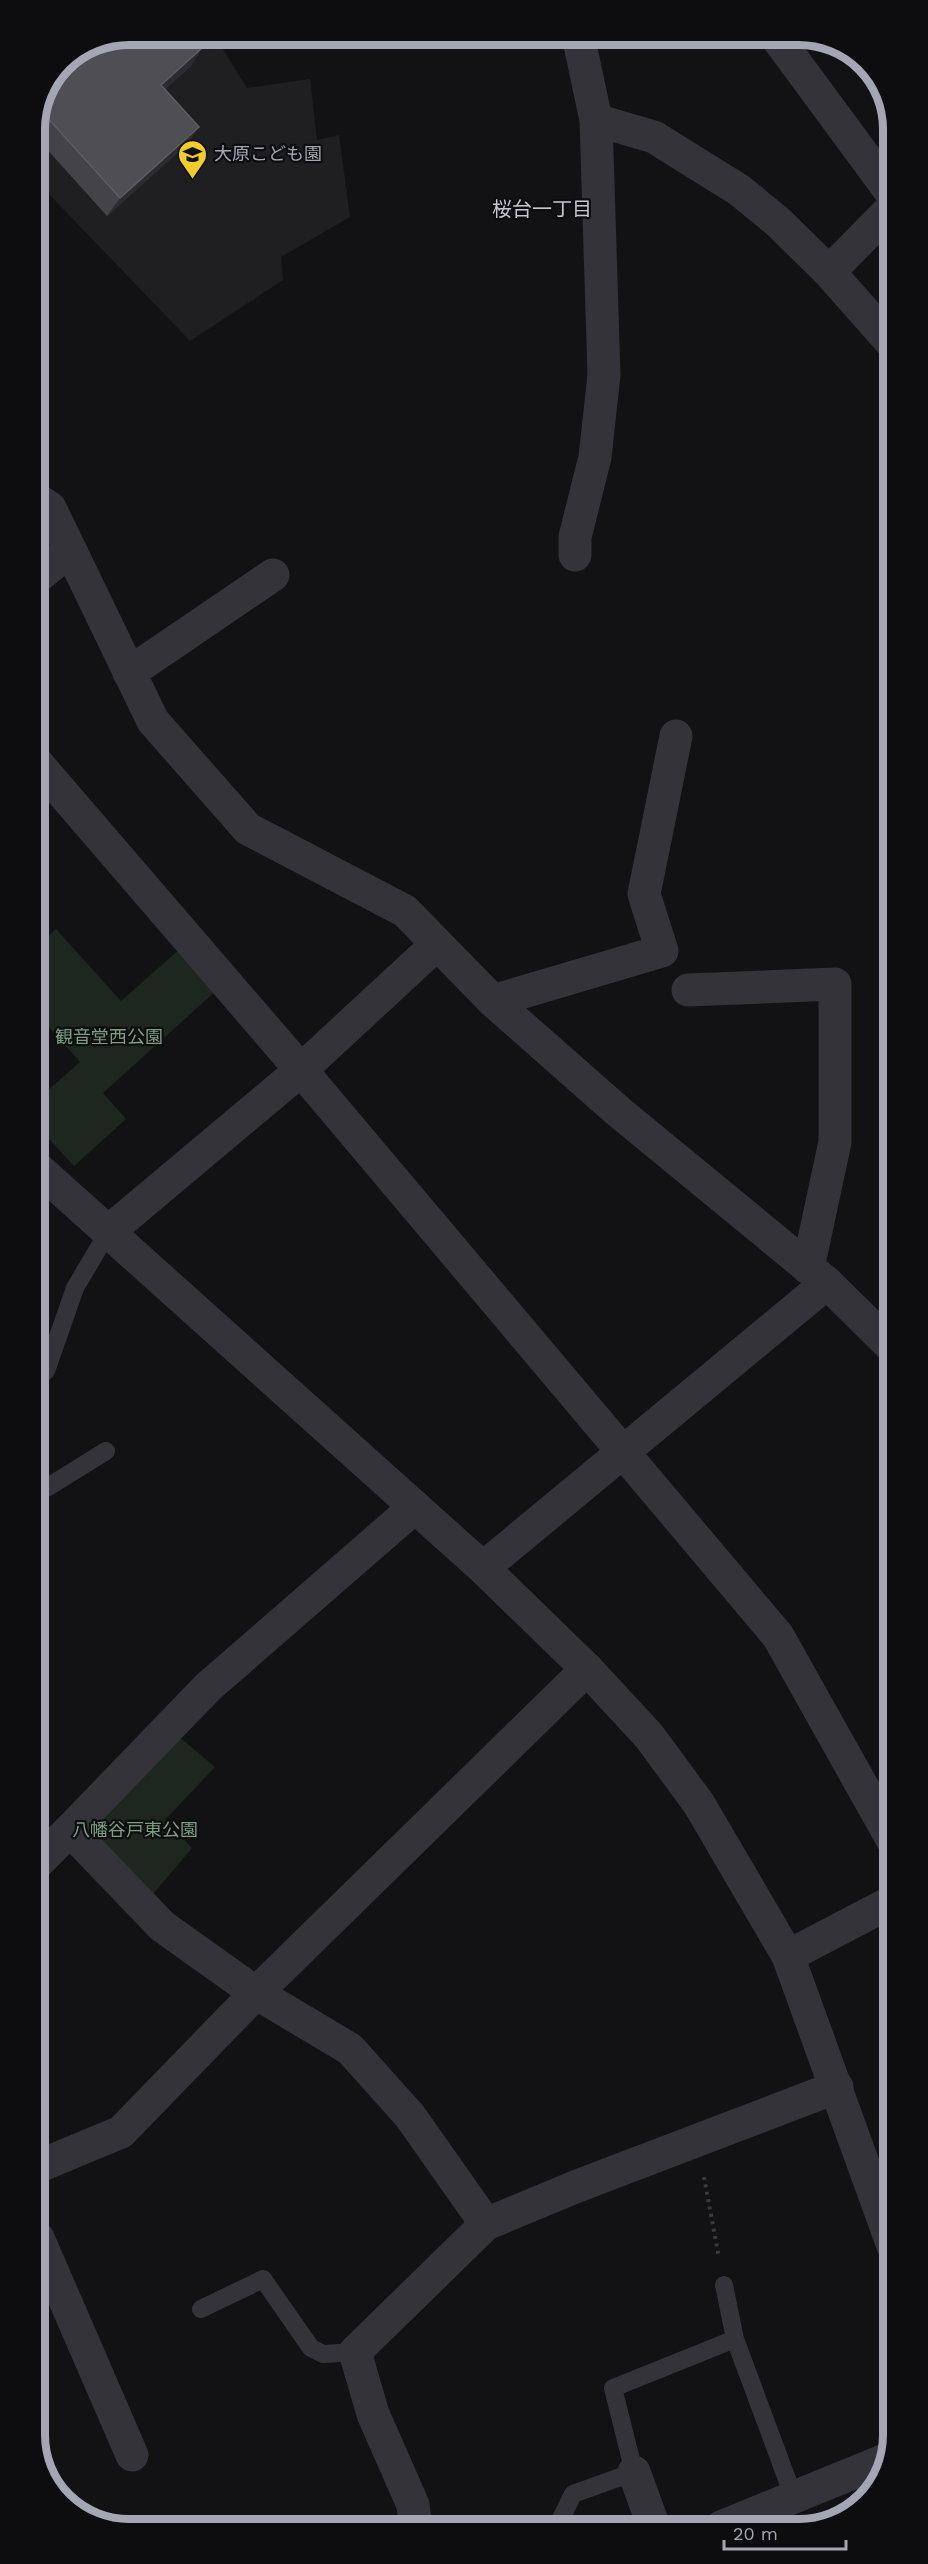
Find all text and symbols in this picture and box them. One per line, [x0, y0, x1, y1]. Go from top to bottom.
school or university icon: 大原こども園 [177, 138, 209, 180]
place label: 大原こども園 [214, 143, 322, 164]
district label: 桜台一丁目 [492, 197, 592, 221]
park label: 観音堂西公園 [55, 1026, 163, 1047]
park label: 八幡谷戸東公園 [72, 1819, 198, 1840]
scale bar [724, 2513, 846, 2551]
text: 20 m [733, 2523, 778, 2544]

